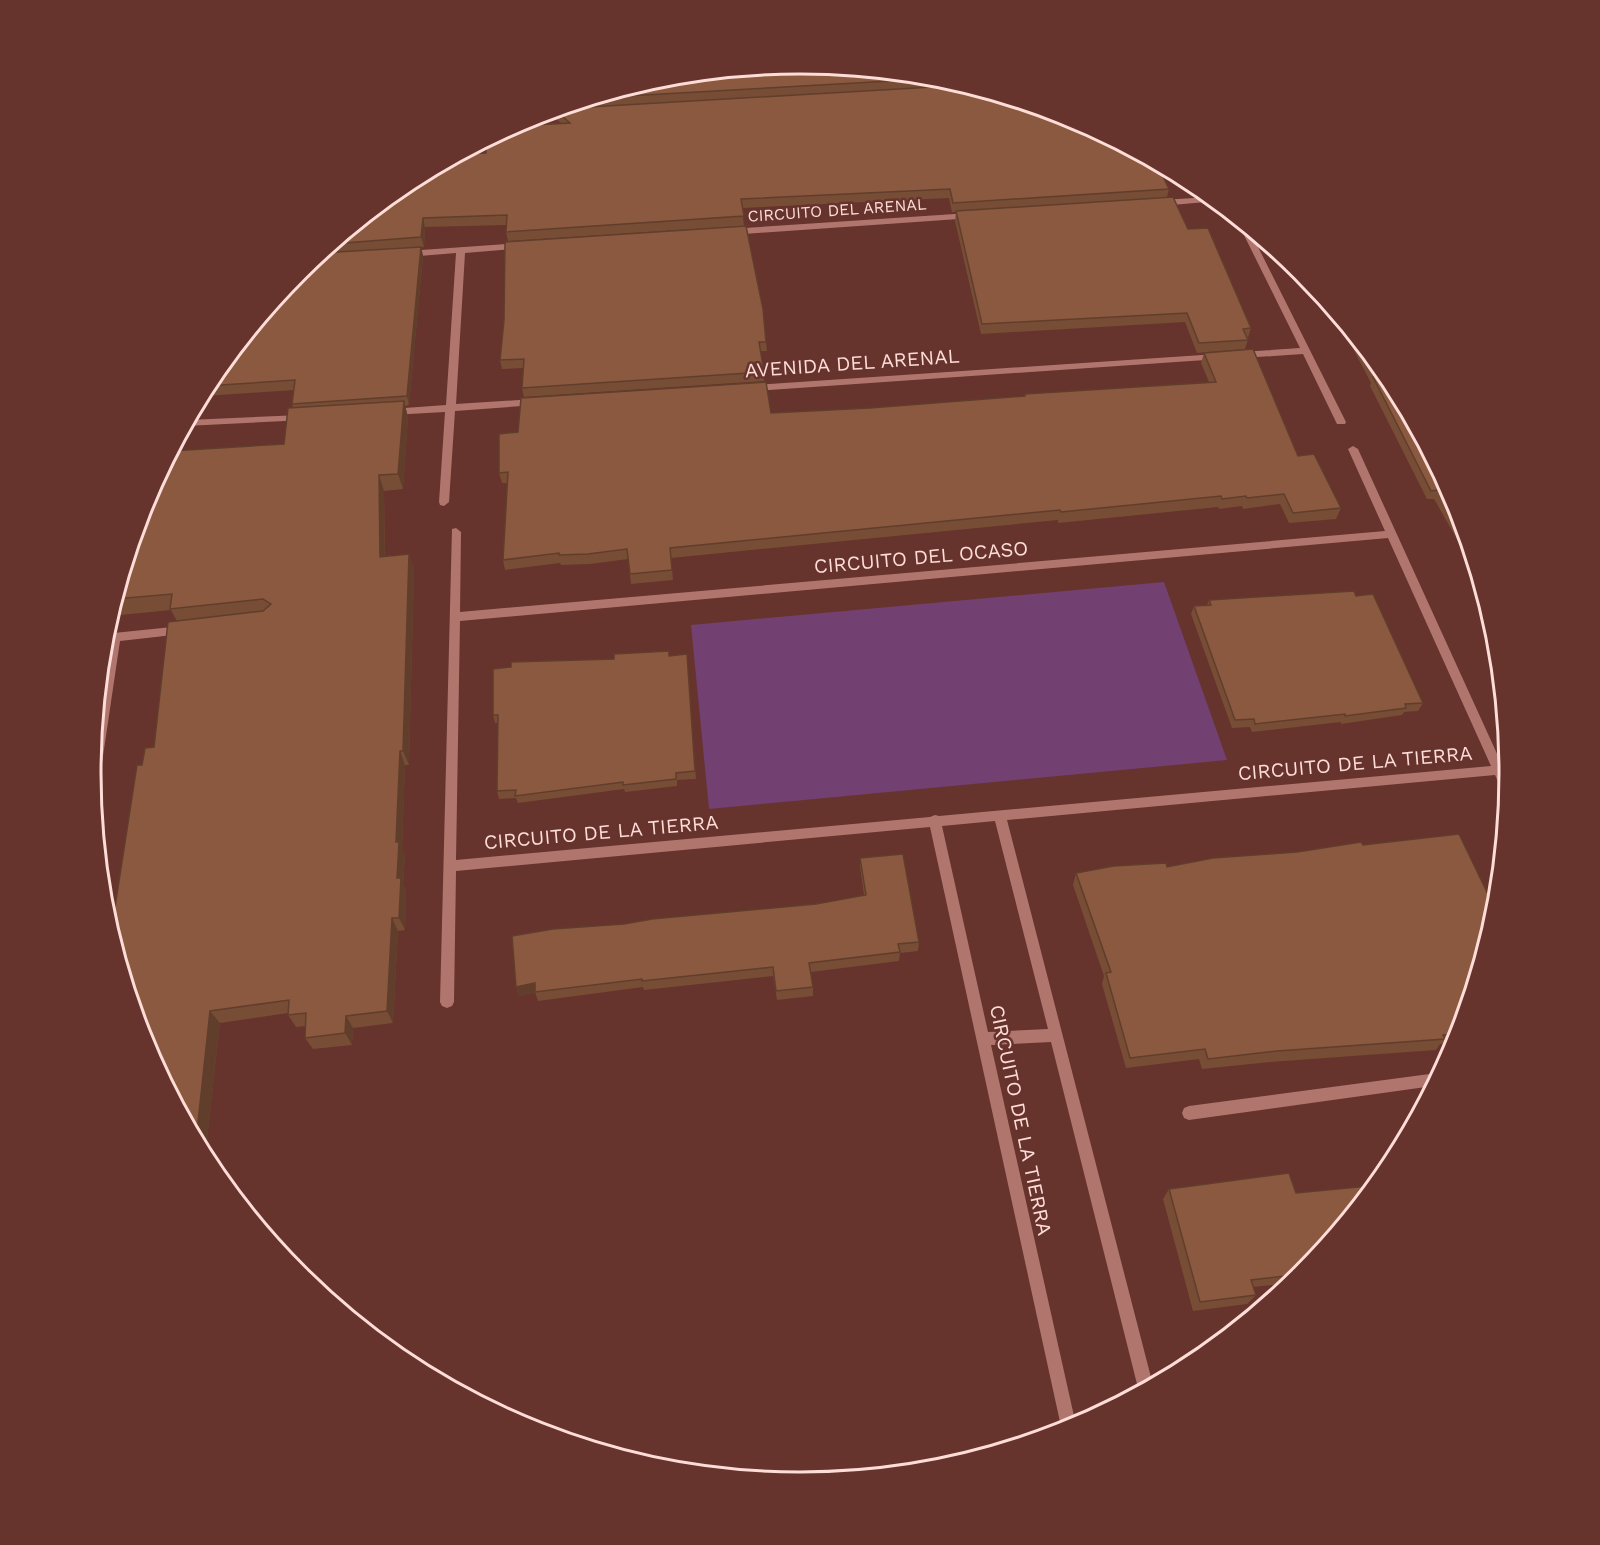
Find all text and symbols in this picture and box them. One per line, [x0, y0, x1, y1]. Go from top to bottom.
street label: CIRCUITO DEL ARENAL [747, 194, 927, 226]
street label: AVENIDA DEL ARENAL [744, 344, 960, 382]
street label: CIRCUITO DEL OCASO [813, 536, 1029, 578]
street label: CIRCUITO DE LA TIERRA [1237, 741, 1473, 785]
street label: CIRCUITO DE LA TIERRA [483, 810, 719, 854]
street label: CIRCUITO DE LA TIERRA [985, 1002, 1057, 1238]

